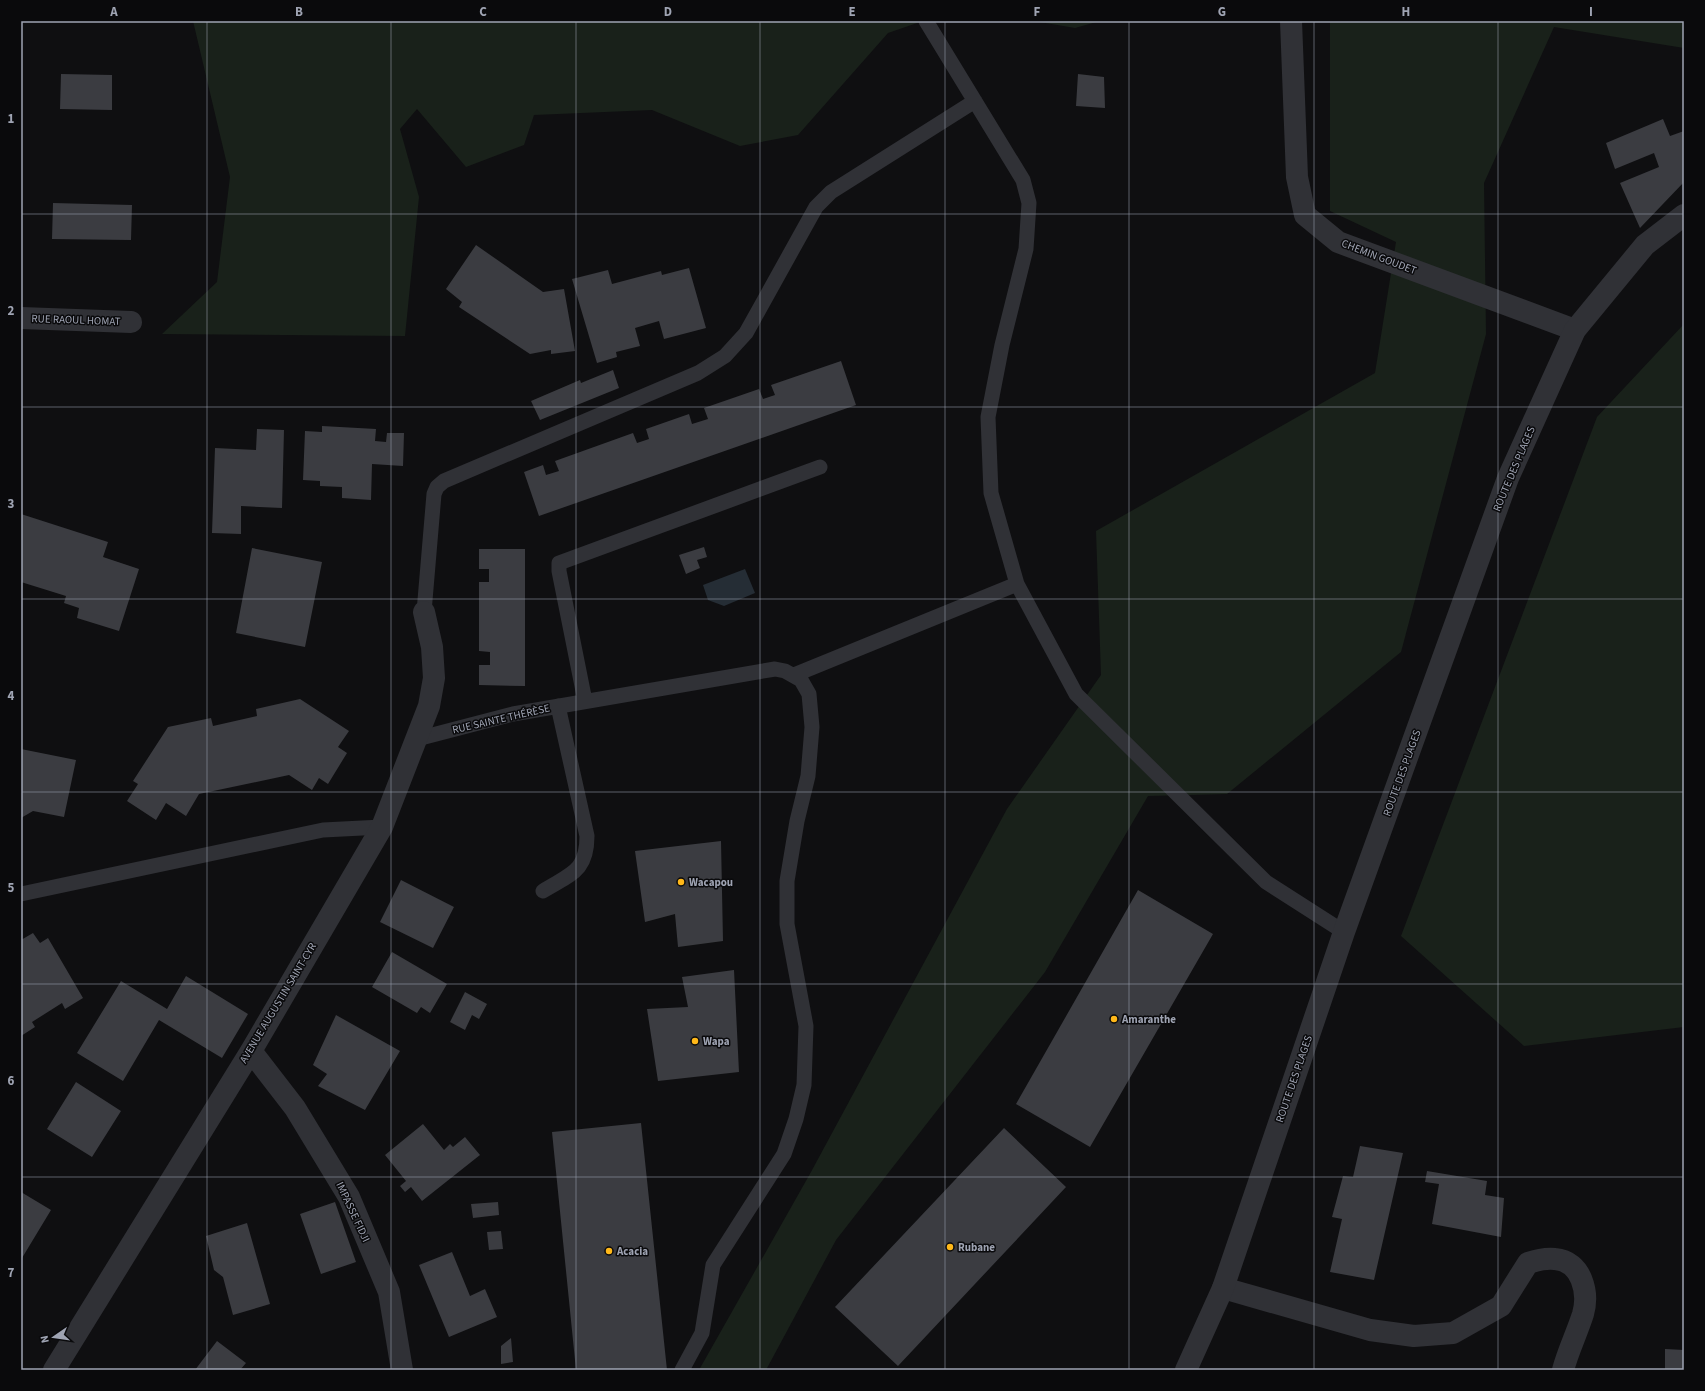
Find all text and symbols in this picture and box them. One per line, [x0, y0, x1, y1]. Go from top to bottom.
text: A [109, 3, 118, 21]
text: B [295, 3, 303, 21]
text: C [479, 3, 487, 21]
text: D [664, 3, 672, 21]
text: E [848, 3, 856, 21]
text: F [1034, 3, 1041, 21]
text: G [1218, 3, 1226, 21]
text: H [1402, 3, 1410, 21]
text: I [1589, 3, 1593, 21]
text: 1 [8, 110, 15, 128]
street label: CHEMIN GOUDET [1339, 236, 1419, 278]
text: 2 [8, 302, 15, 320]
street label: RUE RAOUL HOMAT [31, 311, 121, 329]
street label: ROUTE DES PLAGES [1489, 424, 1539, 514]
text: 3 [8, 495, 15, 513]
text: 4 [8, 687, 15, 705]
street label: RUE SAINTE THÉRÈSE [451, 700, 551, 738]
street label: ROUTE DES PLAGES [1379, 728, 1425, 818]
place label: Wacapou [689, 875, 733, 890]
marker: Wacapou [676, 877, 686, 887]
text: 5 [8, 879, 15, 897]
street label: AVENUE AUGUSTIN SAINT-CYR [236, 940, 320, 1066]
place label: Amaranthe [1121, 1012, 1176, 1027]
marker: Amaranthe [1109, 1014, 1119, 1024]
street label: ROUTE DES PLAGES [1272, 1033, 1316, 1125]
place label: Wapa [703, 1034, 730, 1049]
marker: Wapa [690, 1036, 700, 1046]
text: 6 [8, 1072, 15, 1090]
street label: IMPASSE FIDJI [332, 1179, 374, 1245]
place label: Rubane [958, 1240, 995, 1255]
marker: Rubane [945, 1242, 955, 1252]
place label: Acacia [616, 1244, 648, 1259]
marker: Acacia [604, 1246, 614, 1256]
text: 7 [8, 1264, 15, 1282]
north arrow [34, 1317, 74, 1357]
text: N [37, 1334, 53, 1344]

